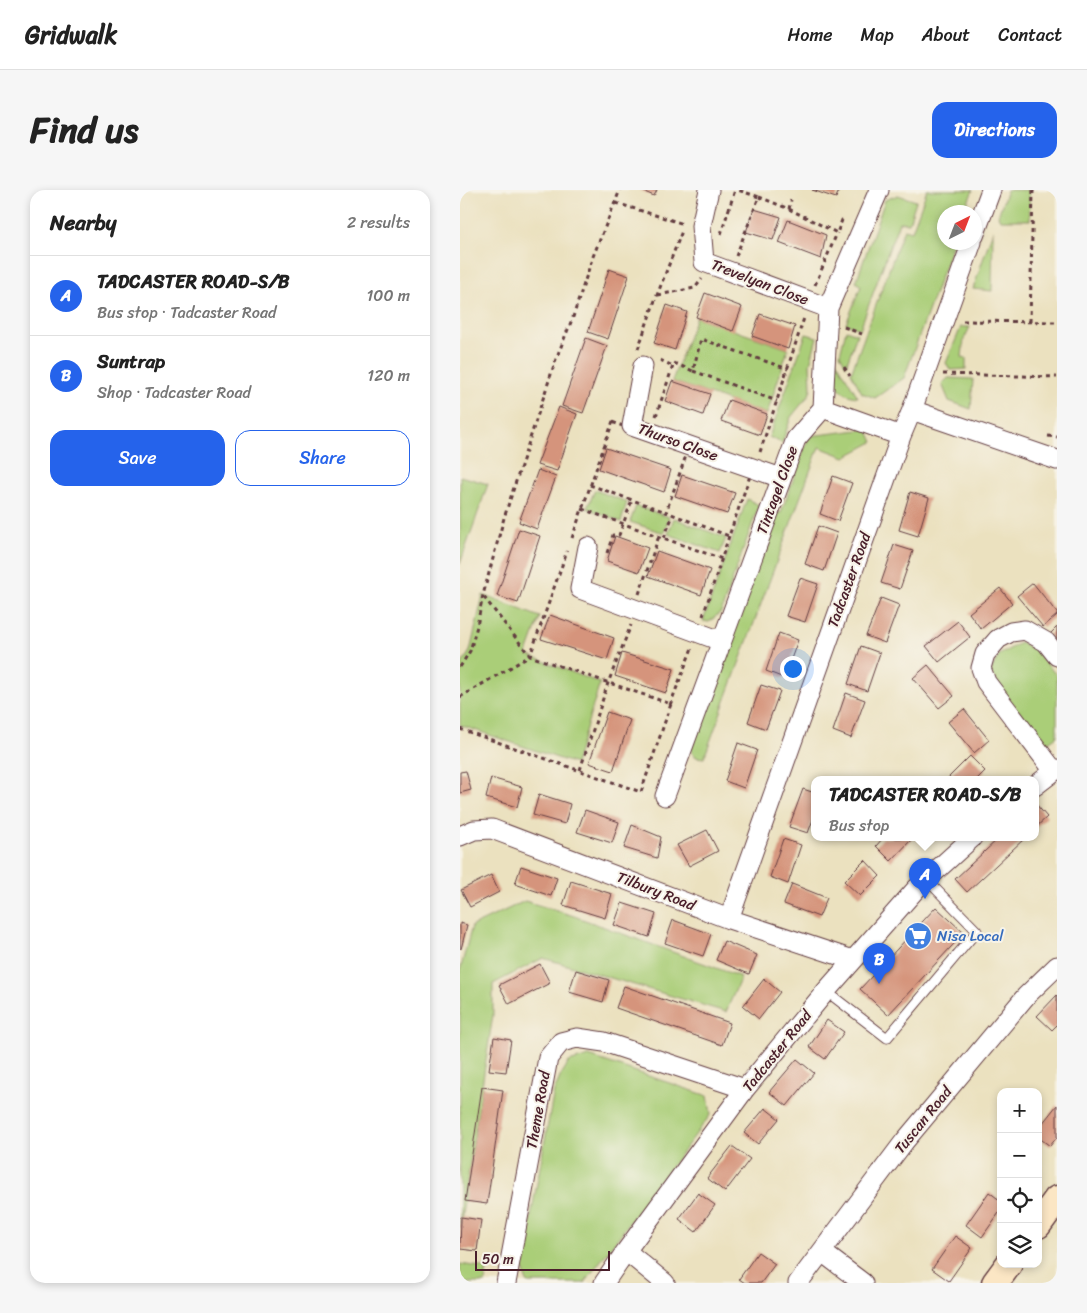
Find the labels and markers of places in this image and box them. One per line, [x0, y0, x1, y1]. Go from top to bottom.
pin: A [909, 858, 941, 899]
supermarket icon: Nisa Local [903, 921, 933, 951]
place label: Nisa Local [937, 923, 1004, 949]
pin: B [863, 943, 895, 984]

